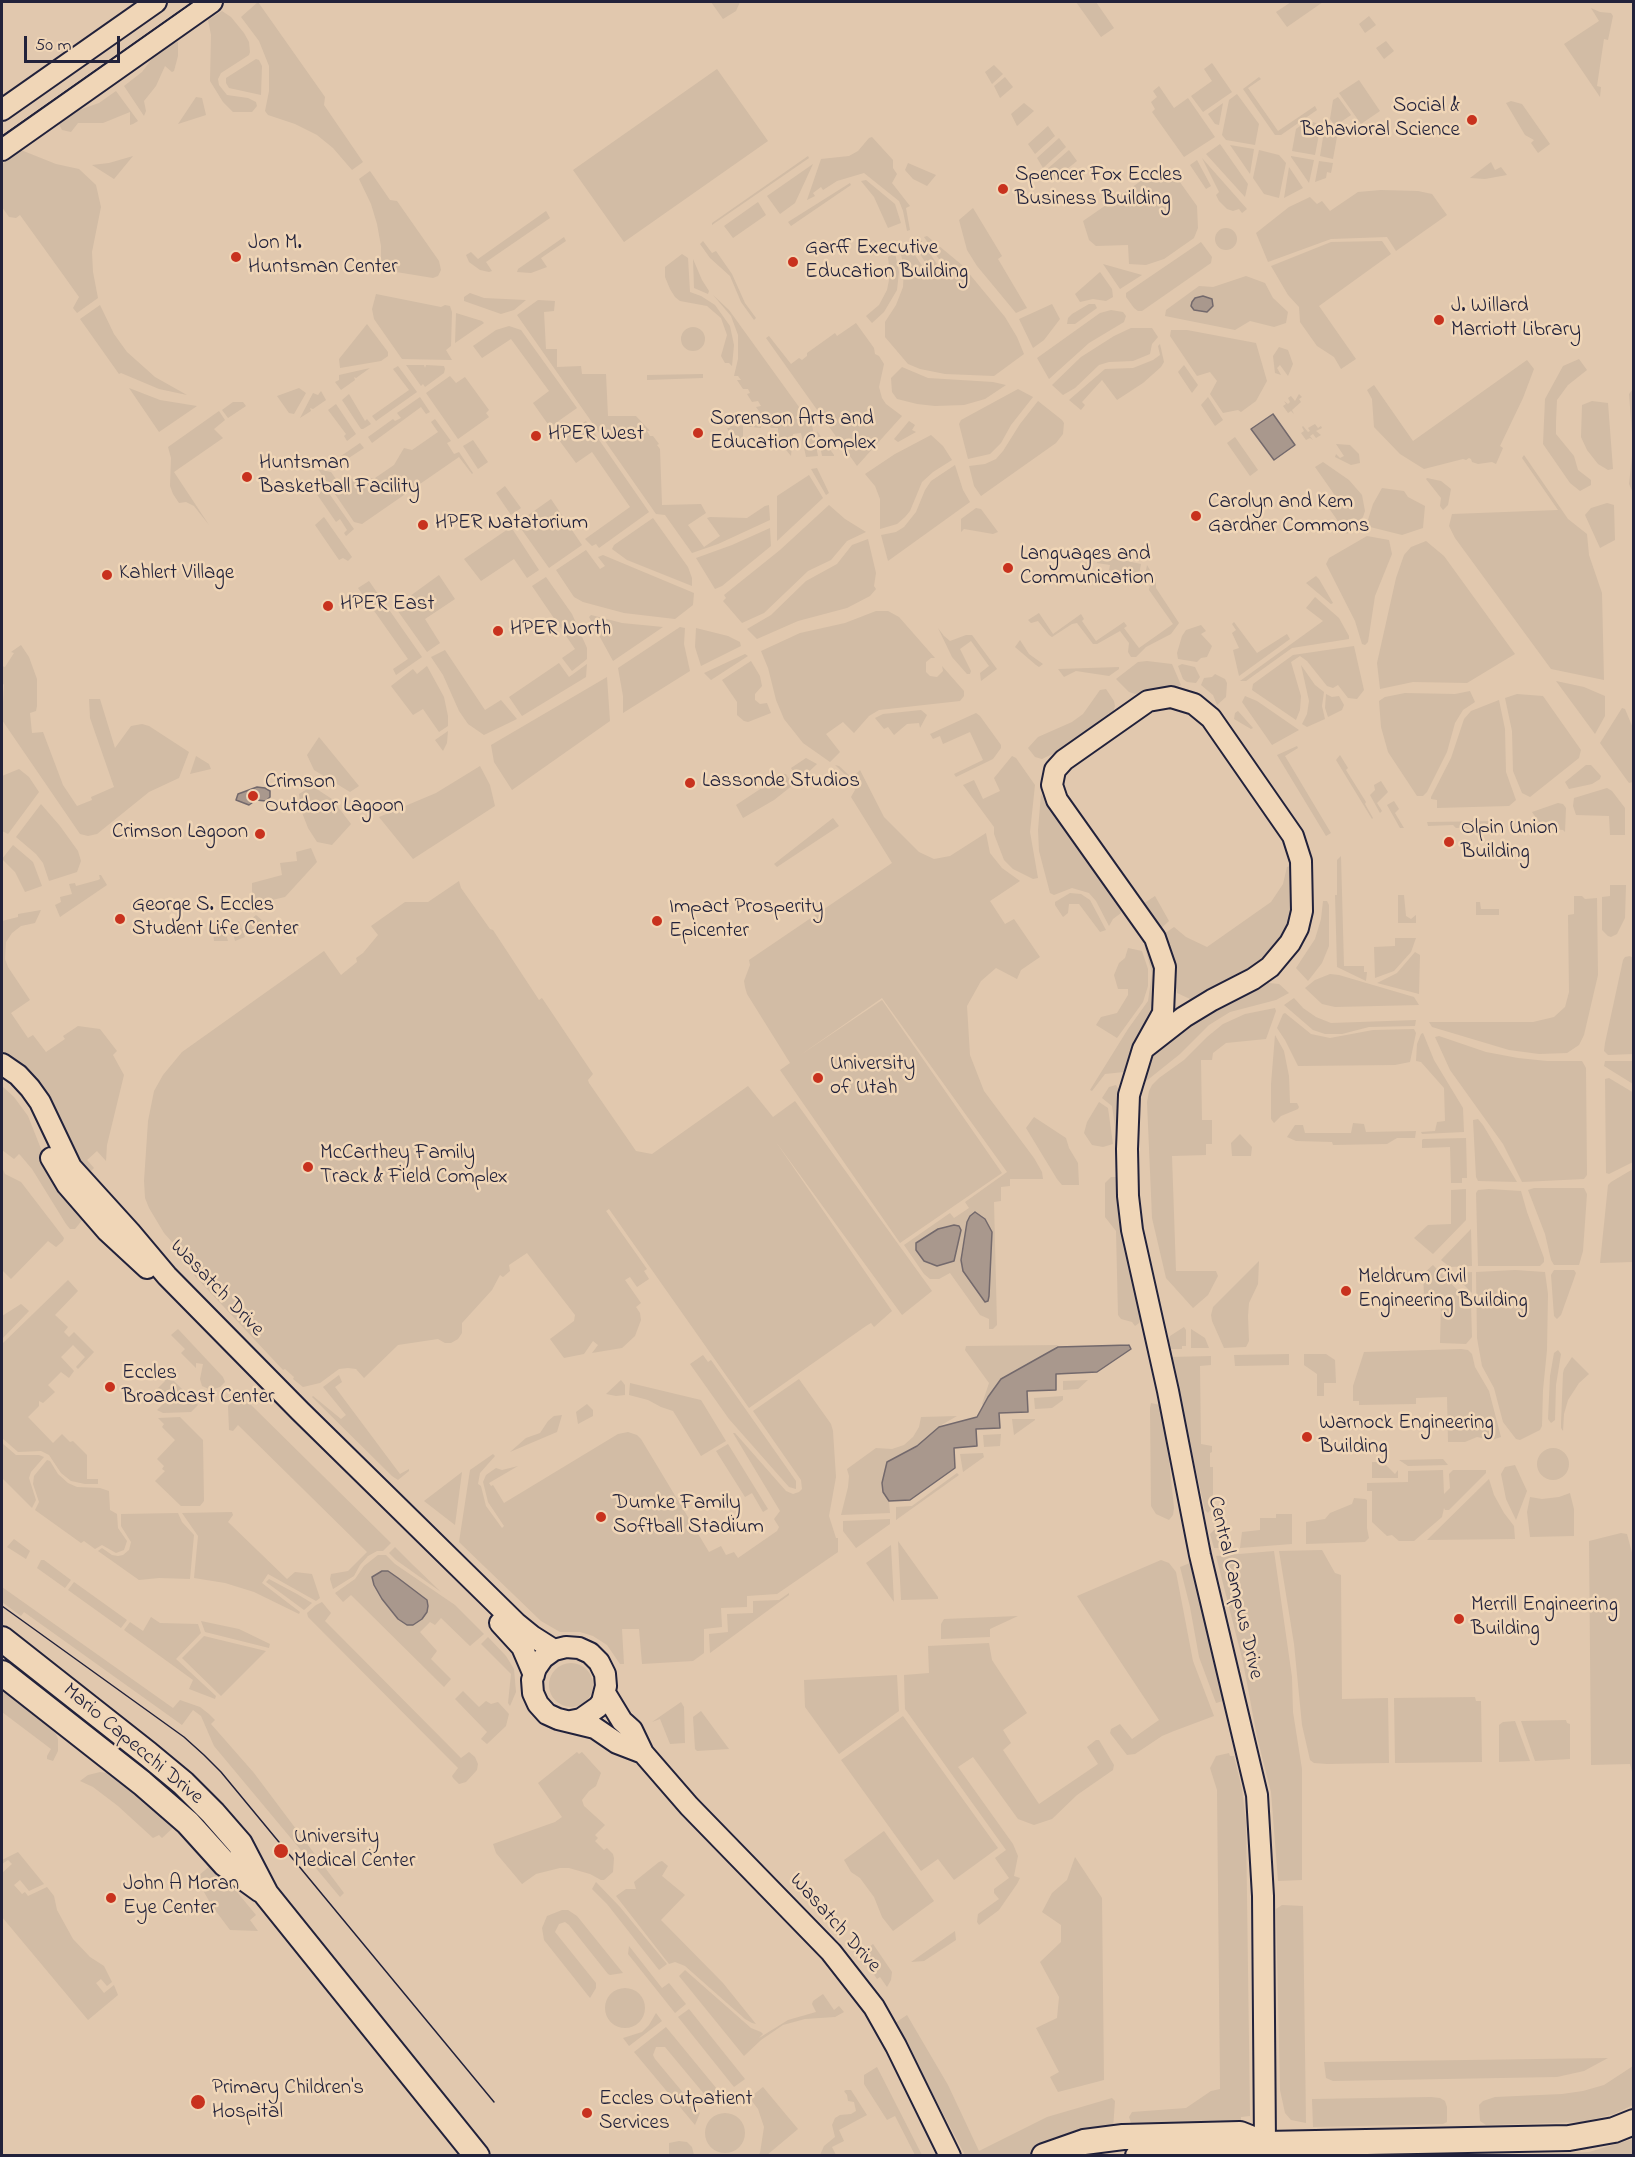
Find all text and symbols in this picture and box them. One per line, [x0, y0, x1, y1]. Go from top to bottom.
scale bar [27, 24, 123, 62]
text: 50 m [35, 33, 72, 59]
place label: Social & Behavioral Science [1301, 95, 1460, 145]
marker: Social & Behavioral Science [1465, 113, 1479, 127]
place label: Spencer Fox Eccles Business Building [1015, 164, 1182, 214]
marker: Spencer Fox Eccles Business Building [996, 182, 1010, 196]
place label: Jon M. Huntsman Center [248, 232, 398, 282]
place label: Garff Executive Education Building [805, 237, 968, 287]
marker: Jon M. Huntsman Center [229, 250, 243, 264]
marker: Garff Executive Education Building [786, 255, 800, 269]
place label: J. Willard Marriott Library [1451, 295, 1581, 345]
marker: J. Willard Marriott Library [1432, 313, 1446, 327]
place label: Sorenson Arts and Education Complex [710, 408, 876, 458]
place label: HPER West [548, 423, 644, 449]
marker: Sorenson Arts and Education Complex [691, 426, 705, 440]
marker: HPER West [529, 429, 543, 443]
place label: Huntsman Basketball Facility [259, 452, 420, 502]
marker: Huntsman Basketball Facility [240, 470, 254, 484]
place label: Carolyn and Kem Gardner Commons [1208, 491, 1369, 541]
marker: Carolyn and Kem Gardner Commons [1189, 509, 1203, 523]
place label: HPER Natatorium [435, 512, 588, 538]
marker: HPER Natatorium [416, 518, 430, 532]
place label: Languages and Communication [1020, 543, 1154, 593]
marker: Languages and Communication [1001, 561, 1015, 575]
place label: Kahlert Village [119, 562, 234, 588]
marker: Kahlert Village [100, 568, 114, 582]
place label: HPER East [340, 593, 434, 619]
marker: HPER East [321, 599, 335, 613]
place label: HPER North [510, 618, 611, 644]
marker: HPER North [491, 624, 505, 638]
place label: Lassonde Studios [702, 770, 860, 796]
place label: Crimson Outdoor Lagoon [265, 771, 404, 821]
marker: Lassonde Studios [683, 776, 697, 790]
marker: Crimson Outdoor Lagoon [246, 789, 260, 803]
place label: Olpin Union Building [1461, 817, 1558, 867]
place label: Crimson Lagoon [112, 821, 248, 847]
marker: Crimson Lagoon [253, 827, 267, 841]
marker: Olpin Union Building [1442, 835, 1456, 849]
place label: George S. Eccles Student Life Center [132, 894, 299, 944]
place label: Impact Prosperity Epicenter [669, 896, 823, 946]
marker: George S. Eccles Student Life Center [113, 912, 127, 926]
marker: Impact Prosperity Epicenter [650, 914, 664, 928]
place label: University of Utah [830, 1053, 915, 1103]
marker: University of Utah [811, 1071, 825, 1085]
place label: McCarthey Family Track & Field Complex [320, 1142, 508, 1192]
marker: McCarthey Family Track & Field Complex [301, 1160, 315, 1174]
street label: Wasatch Drive [163, 1235, 269, 1343]
place label: Meldrum Civil Engineering Building [1358, 1266, 1528, 1316]
marker: Meldrum Civil Engineering Building [1339, 1284, 1353, 1298]
place label: Eccles Broadcast Center [122, 1362, 275, 1412]
marker: Eccles Broadcast Center [103, 1380, 117, 1394]
place label: Warnock Engineering Building [1319, 1412, 1494, 1462]
marker: Warnock Engineering Building [1300, 1430, 1314, 1444]
place label: Dumke Family Softball Stadium [613, 1492, 764, 1542]
street label: Central Campus Drive [1201, 1494, 1267, 1682]
marker: Dumke Family Softball Stadium [594, 1510, 608, 1524]
place label: Merrill Engineering Building [1471, 1594, 1618, 1644]
marker: Merrill Engineering Building [1452, 1612, 1466, 1626]
street label: Mario Capecchi Drive [57, 1679, 207, 1811]
place label: University Medical Center [294, 1826, 415, 1876]
marker: University Medical Center [272, 1842, 290, 1860]
street label: Wasatch Drive [783, 1869, 885, 1979]
place label: John A Moran Eye Center [123, 1873, 239, 1923]
marker: John A Moran Eye Center [104, 1891, 118, 1905]
place label: Primary Children's Hospital [212, 2077, 364, 2127]
place label: Eccles Outpatient Services [599, 2088, 752, 2138]
marker: Primary Children's Hospital [189, 2093, 207, 2111]
marker: Eccles Outpatient Services [580, 2106, 594, 2120]

